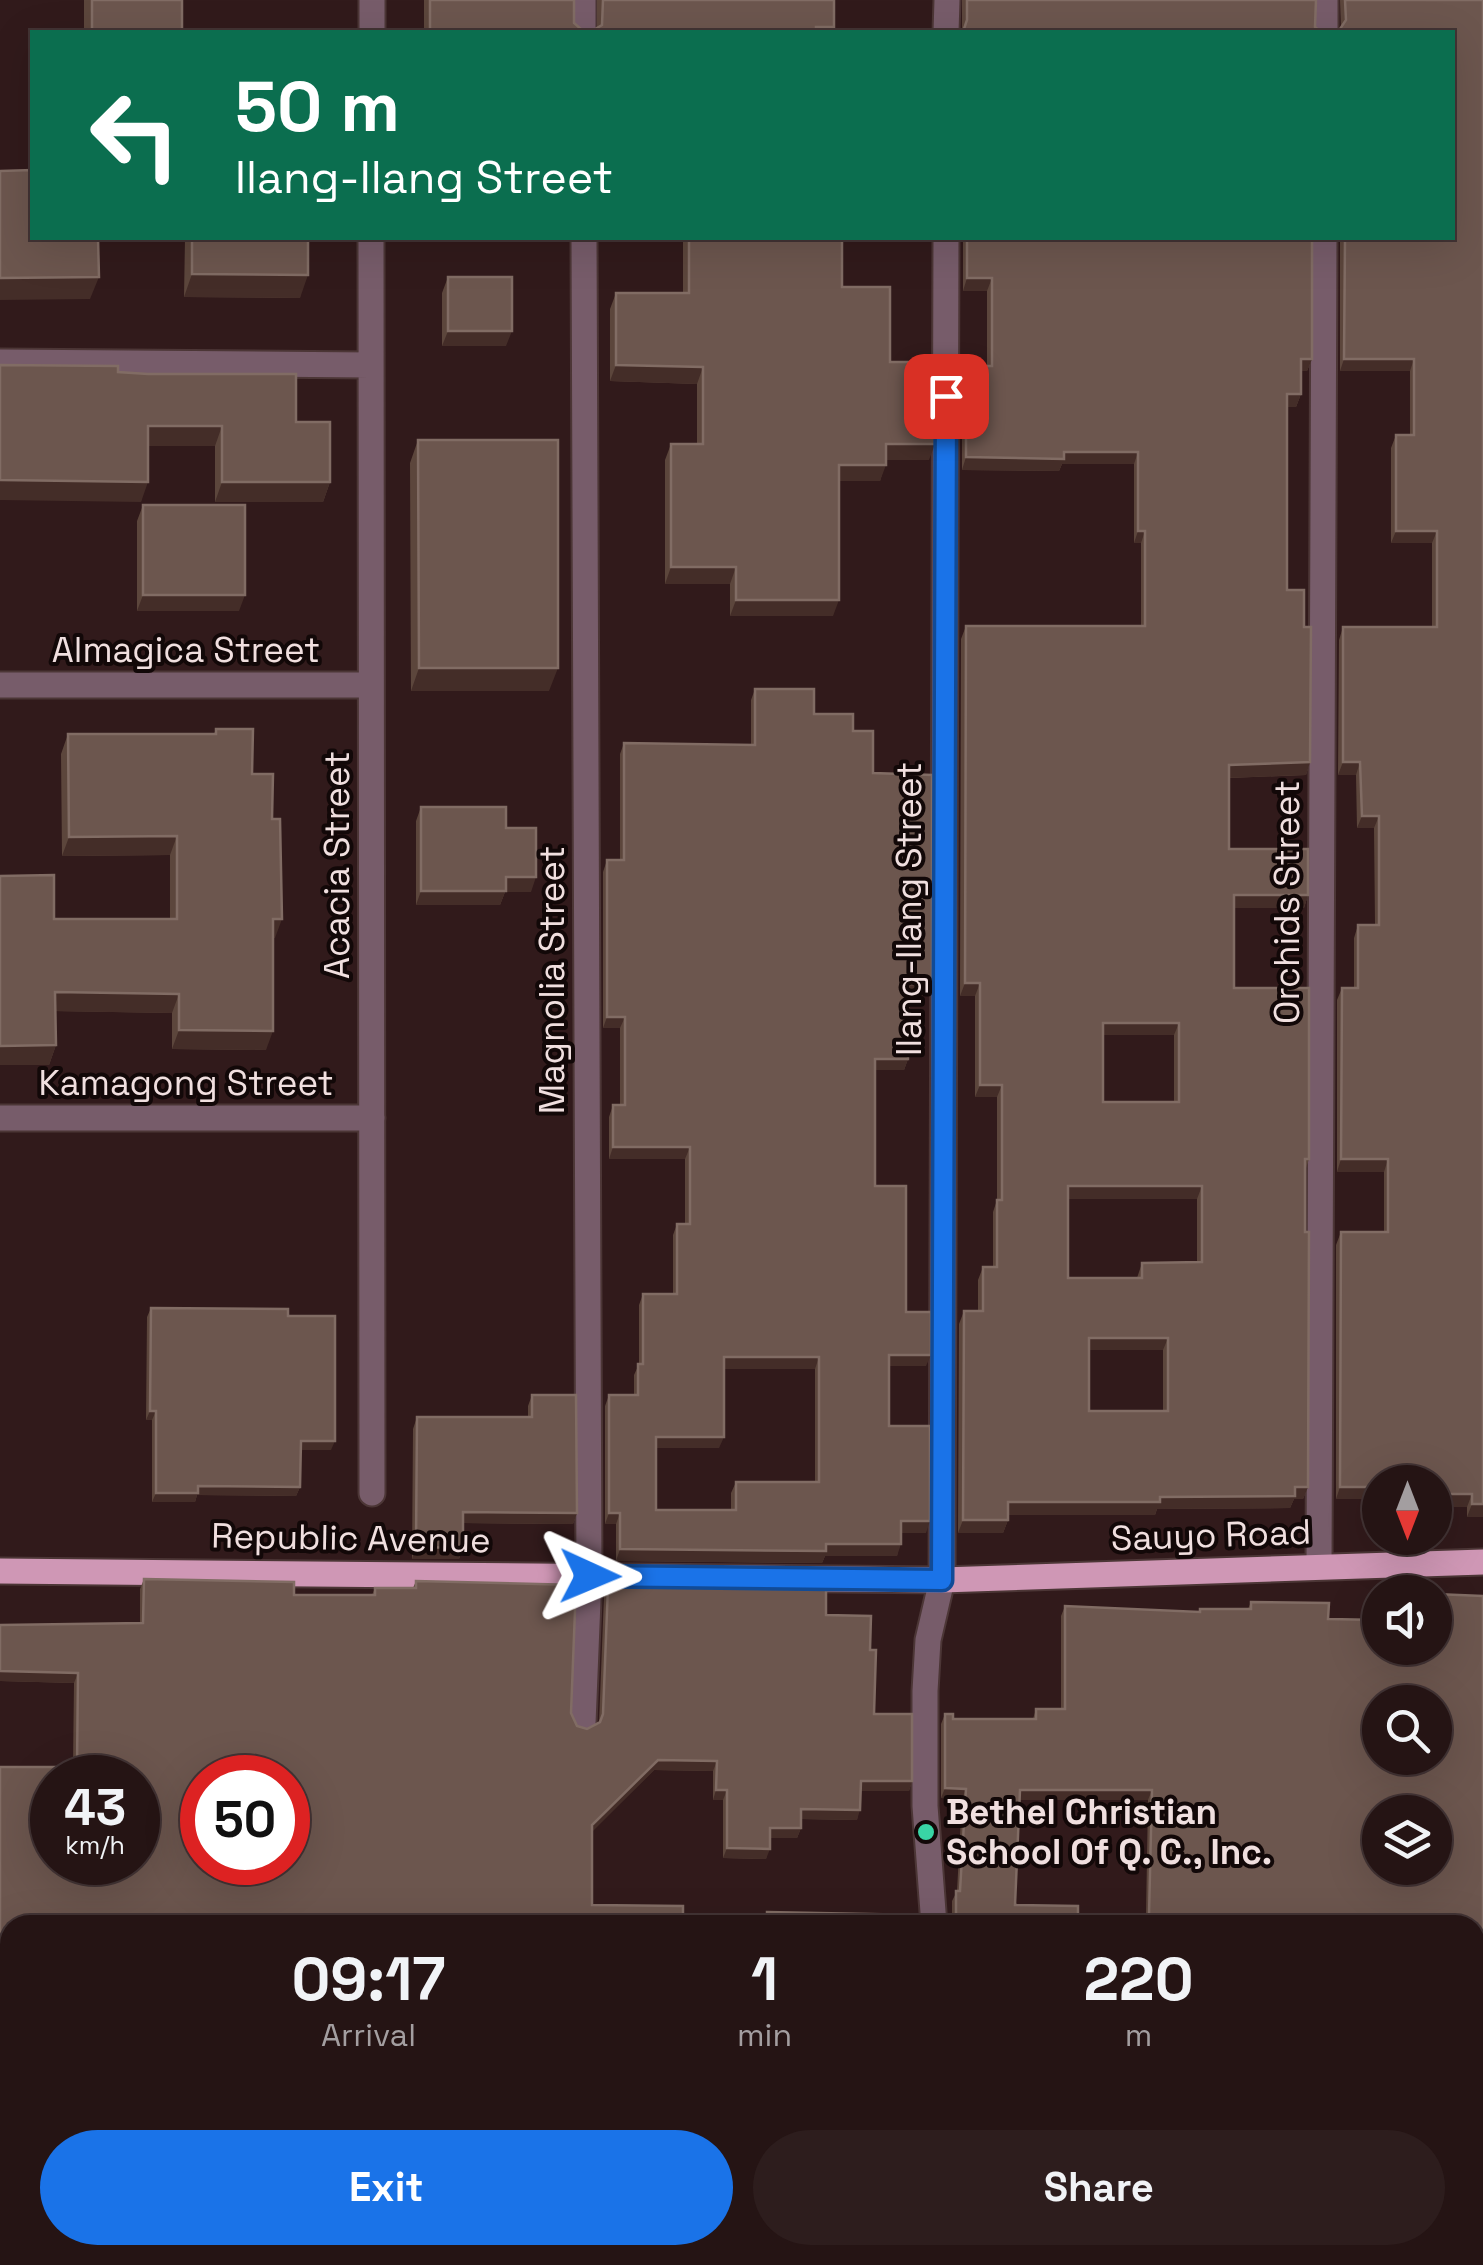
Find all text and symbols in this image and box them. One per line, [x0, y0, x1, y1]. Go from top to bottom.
text: 50 m [235, 62, 400, 151]
icon: left [70, 70, 200, 200]
text: Ilang-Ilang Street [235, 149, 613, 206]
pin [904, 354, 989, 439]
icon: arrive [919, 369, 974, 424]
street label: Almagica Street [52, 628, 320, 672]
street label: Acacia Street [315, 751, 359, 979]
street label: Ilang-Ilang Street [887, 762, 931, 1056]
street label: Orchids Street [1265, 780, 1309, 1024]
street label: Magnolia Street [530, 846, 574, 1114]
street label: Kamagong Street [38, 1061, 334, 1105]
north arrow [1362, 1465, 1452, 1555]
map controls [1362, 1465, 1452, 1885]
street label: Sauyo Road [1110, 1510, 1312, 1560]
street label: Republic Avenue [211, 1514, 491, 1562]
position arrow [538, 1524, 642, 1628]
button: sound [1362, 1575, 1452, 1665]
button: search [1362, 1685, 1452, 1775]
speed limit sign: 50 [180, 1755, 310, 1885]
text: 43 [64, 1776, 126, 1840]
place label: Bethel Christian School Of Q. C., Inc. [946, 1790, 1272, 1874]
button: layers [1362, 1795, 1452, 1885]
marker: Bethel Christian School Of Q. C., Inc. [915, 1821, 937, 1843]
text: km/h [65, 1829, 125, 1861]
text: 09:17 [291, 1941, 446, 2018]
text: 1 [751, 1941, 778, 2018]
text: 220 [1083, 1941, 1194, 2018]
text: Arrival [321, 2015, 416, 2055]
text: min [737, 2015, 792, 2055]
text: m [1125, 2015, 1152, 2055]
button: Exit [40, 2130, 733, 2245]
button: Share [753, 2130, 1445, 2245]

